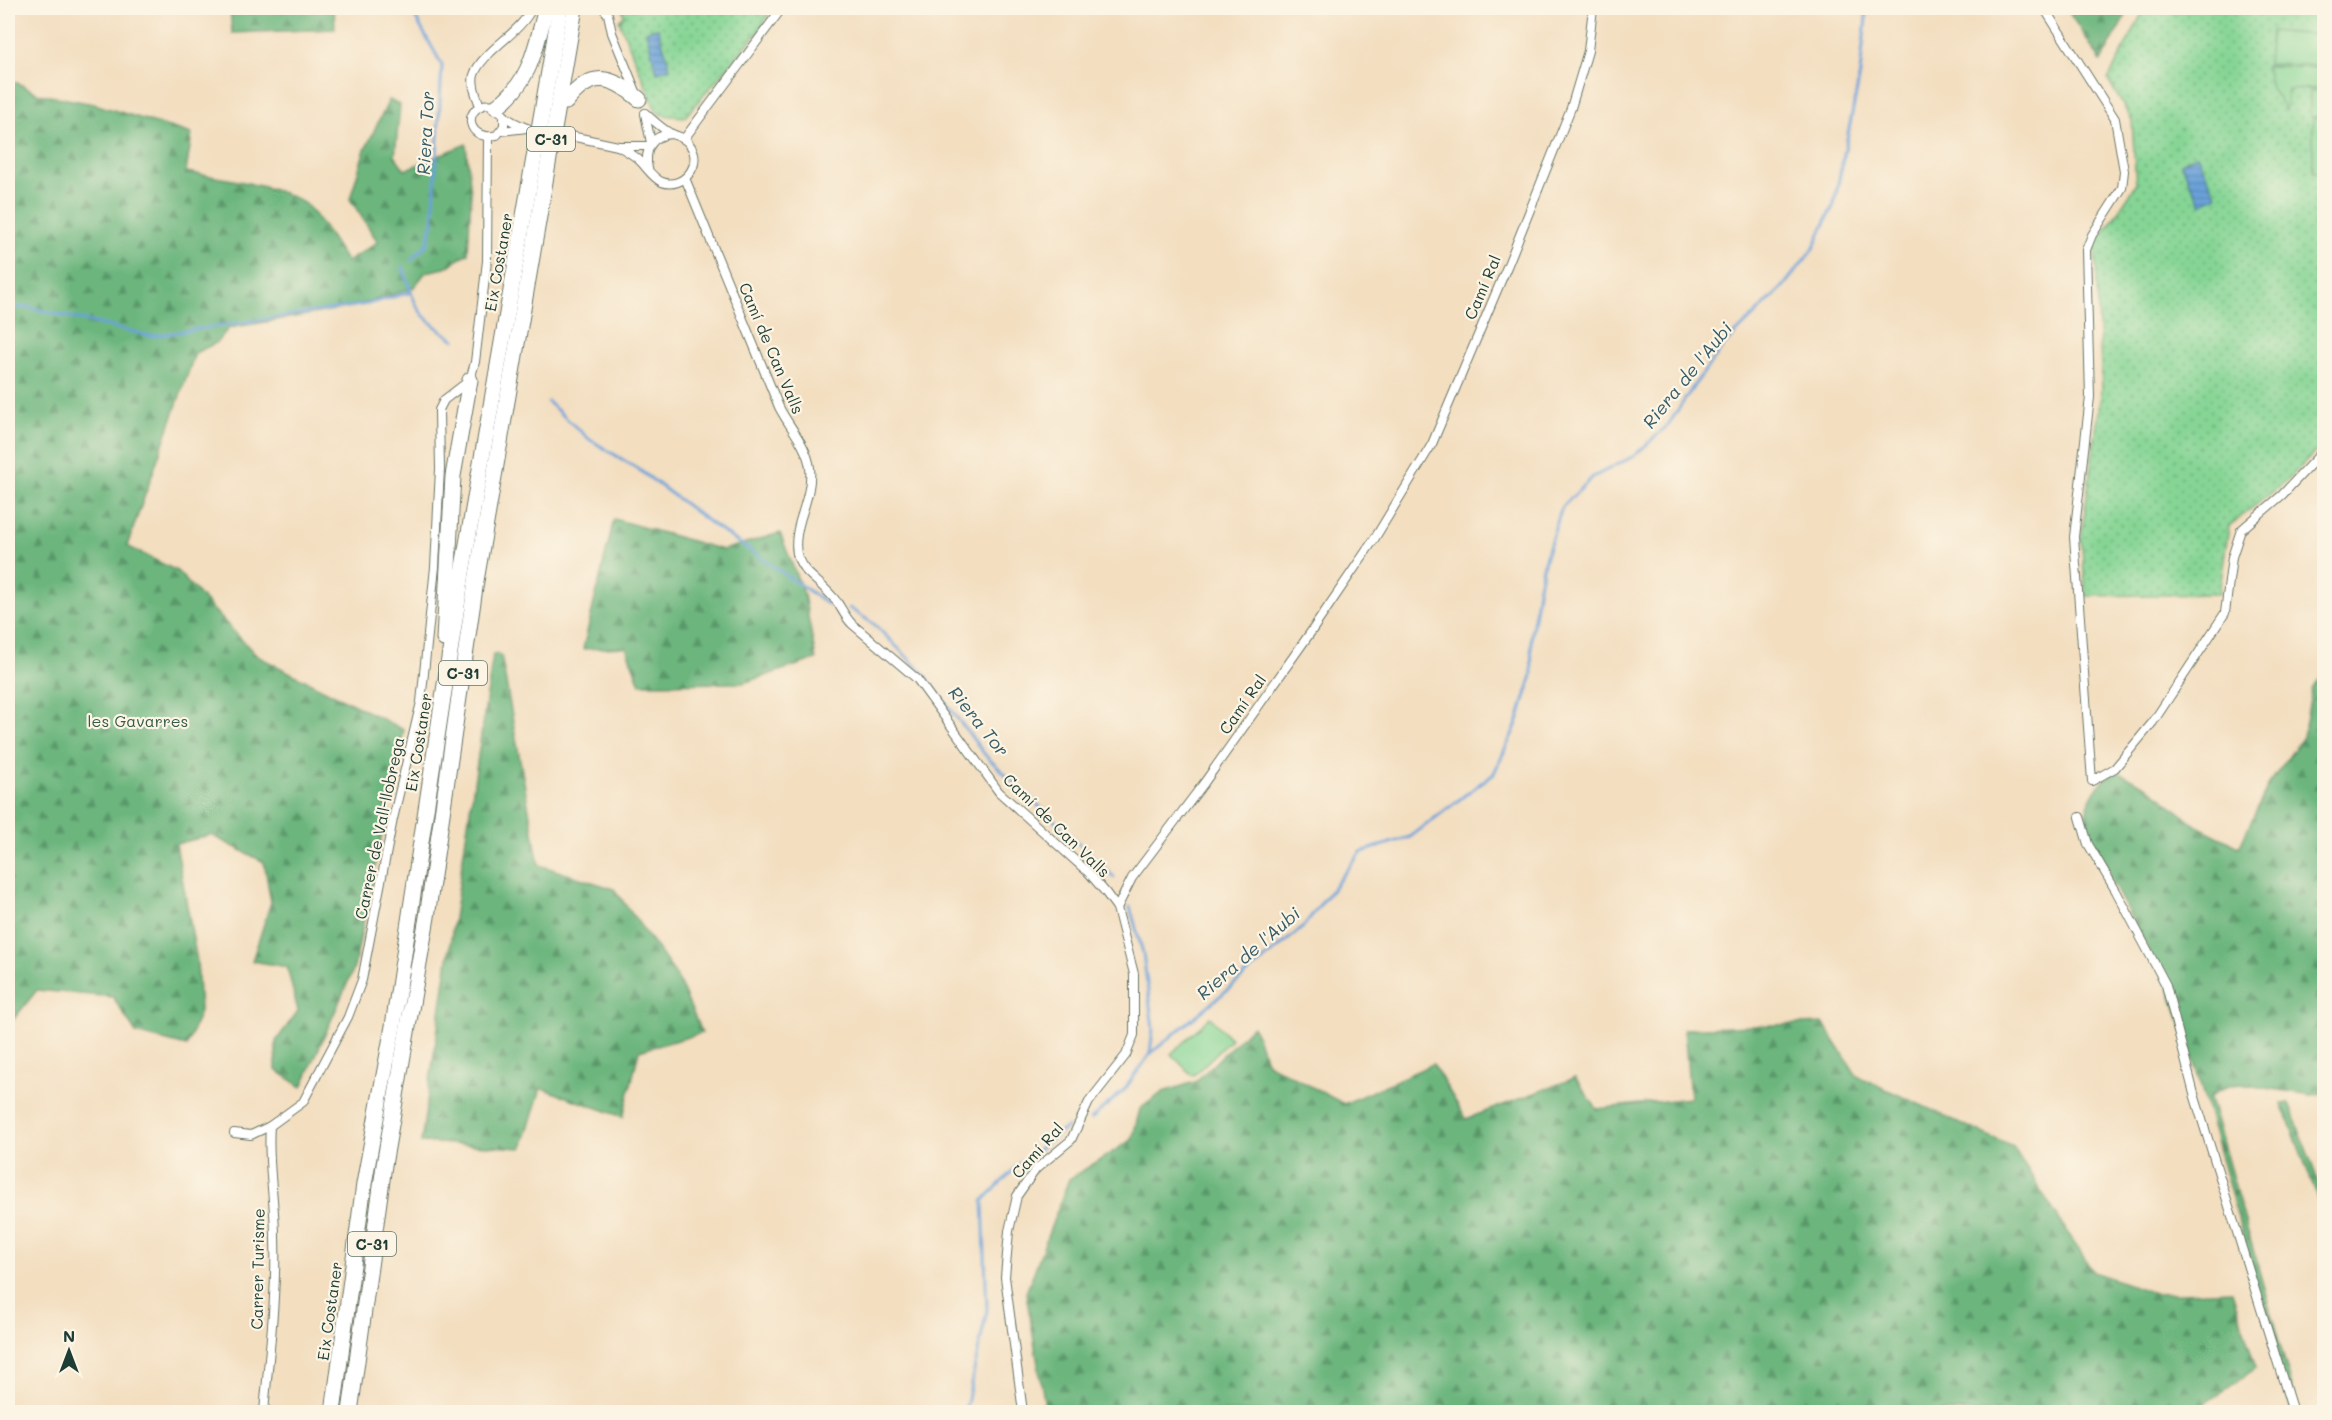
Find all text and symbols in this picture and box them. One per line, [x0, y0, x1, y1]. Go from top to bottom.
water label: Riera Tor [411, 90, 439, 176]
road number: C-31 [527, 127, 575, 151]
street label: Eix Costaner [479, 211, 517, 313]
street label: Camí Ral [1459, 251, 1505, 323]
street label: Camí de Can Valls [735, 279, 809, 417]
water label: Riera de l'Aubi [1637, 316, 1738, 433]
road number: C-31 [439, 661, 487, 685]
street label: Camí Ral [1214, 670, 1270, 738]
water label: Riera Tor [943, 681, 1015, 761]
street label: Eix Costaner [400, 691, 436, 793]
park label: les Gavarres [88, 710, 188, 731]
street label: Carrer de Vall-llobrega [349, 735, 409, 921]
street label: Camí de Can Valls [999, 769, 1115, 881]
water label: Riera de l'Aubi [1191, 901, 1305, 1005]
street label: Camí Ral [1006, 1118, 1068, 1182]
street label: Carrer Turisme [245, 1208, 269, 1330]
road number: C-31 [348, 1232, 396, 1256]
street label: Eix Costaner [312, 1260, 346, 1362]
north arrow [39, 1321, 99, 1381]
text: N [63, 1325, 75, 1346]

